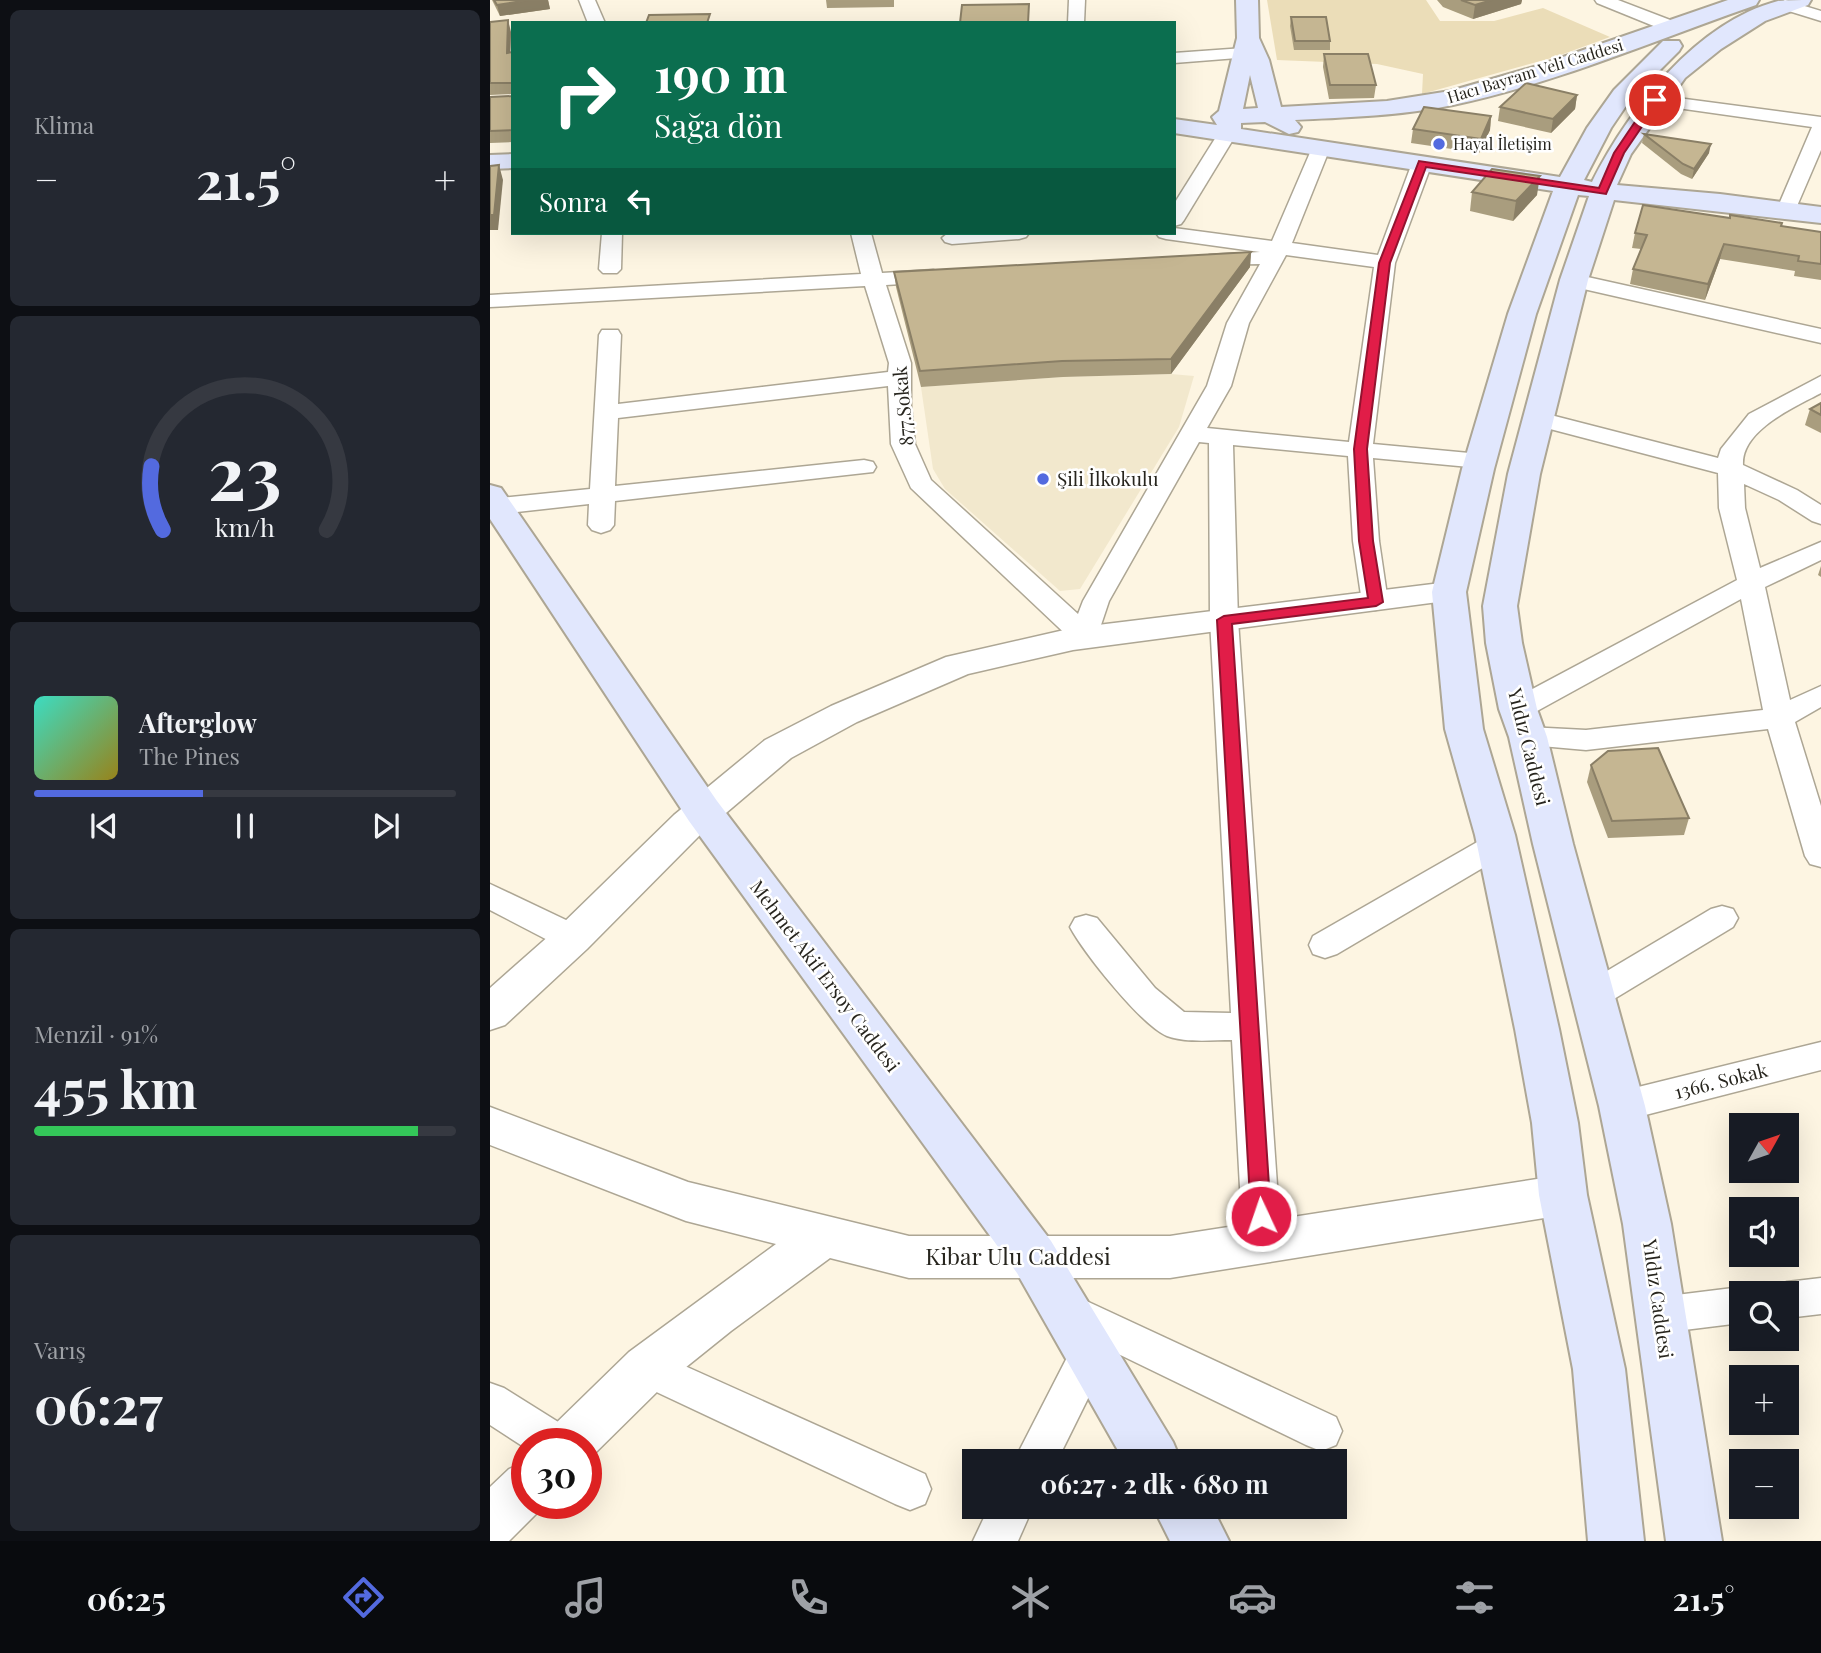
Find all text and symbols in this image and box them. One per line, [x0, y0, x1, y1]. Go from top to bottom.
street label: Hacı Bayram Veli Caddesi [1444, 34, 1626, 107]
text: 190 m [654, 40, 787, 105]
icon: right [539, 49, 630, 140]
pin [1625, 70, 1685, 130]
icon: arrive [1636, 81, 1674, 119]
text: Sağa dön [654, 103, 783, 146]
text: Klima [34, 109, 94, 140]
place label: Hayal İletişim [1453, 133, 1552, 154]
marker: Hayal İletişim [1431, 136, 1447, 152]
text: 21.5° [196, 144, 296, 213]
text: − [34, 153, 59, 204]
text: + [434, 153, 456, 204]
icon: left [621, 182, 659, 220]
text: Sonra [539, 184, 607, 219]
street label: 877.Sokak [886, 365, 918, 447]
text: 23 [208, 422, 282, 519]
place label: Şili İlkokulu [1057, 465, 1159, 491]
marker: Şili İlkokulu [1035, 471, 1051, 487]
text: km/h [215, 510, 275, 543]
street label: Yıldız Caddesi [1503, 684, 1557, 809]
text: Afterglow [139, 705, 257, 740]
text: The Pines [139, 740, 240, 771]
icon: previous [85, 807, 123, 845]
icon: pause [226, 807, 264, 845]
icon: next [367, 807, 405, 845]
street label: Mehmet Akif Ersoy Caddesi [745, 874, 907, 1077]
text: Menzil · 91% [34, 1018, 158, 1049]
text: 455 km [34, 1053, 197, 1122]
street label: 1366. Sokak [1671, 1056, 1771, 1104]
north arrow [1729, 1113, 1799, 1183]
map controls [1729, 1113, 1799, 1519]
position arrow [1224, 1179, 1298, 1253]
button: sound [1729, 1197, 1799, 1267]
street label: Yıldız Caddesi [1638, 1237, 1680, 1361]
street label: Kibar Ulu Caddesi [925, 1240, 1111, 1271]
button: search [1729, 1281, 1799, 1351]
text: Varış [34, 1334, 86, 1365]
button: + [1729, 1365, 1799, 1435]
text: 06:27 [34, 1369, 163, 1438]
speed limit sign: 30 [511, 1428, 602, 1519]
button: − [1729, 1449, 1799, 1519]
text: 06:27 · 2 dk · 680 m [1041, 1466, 1268, 1501]
icon: directions [339, 1573, 388, 1622]
icon: music [561, 1573, 610, 1622]
icon: phone [784, 1573, 833, 1622]
icon: climate [1006, 1573, 1055, 1622]
icon: car [1228, 1573, 1277, 1622]
icon: filters [1450, 1573, 1499, 1622]
text: 06:25 [87, 1576, 166, 1619]
text: 21.5° [1673, 1576, 1734, 1619]

